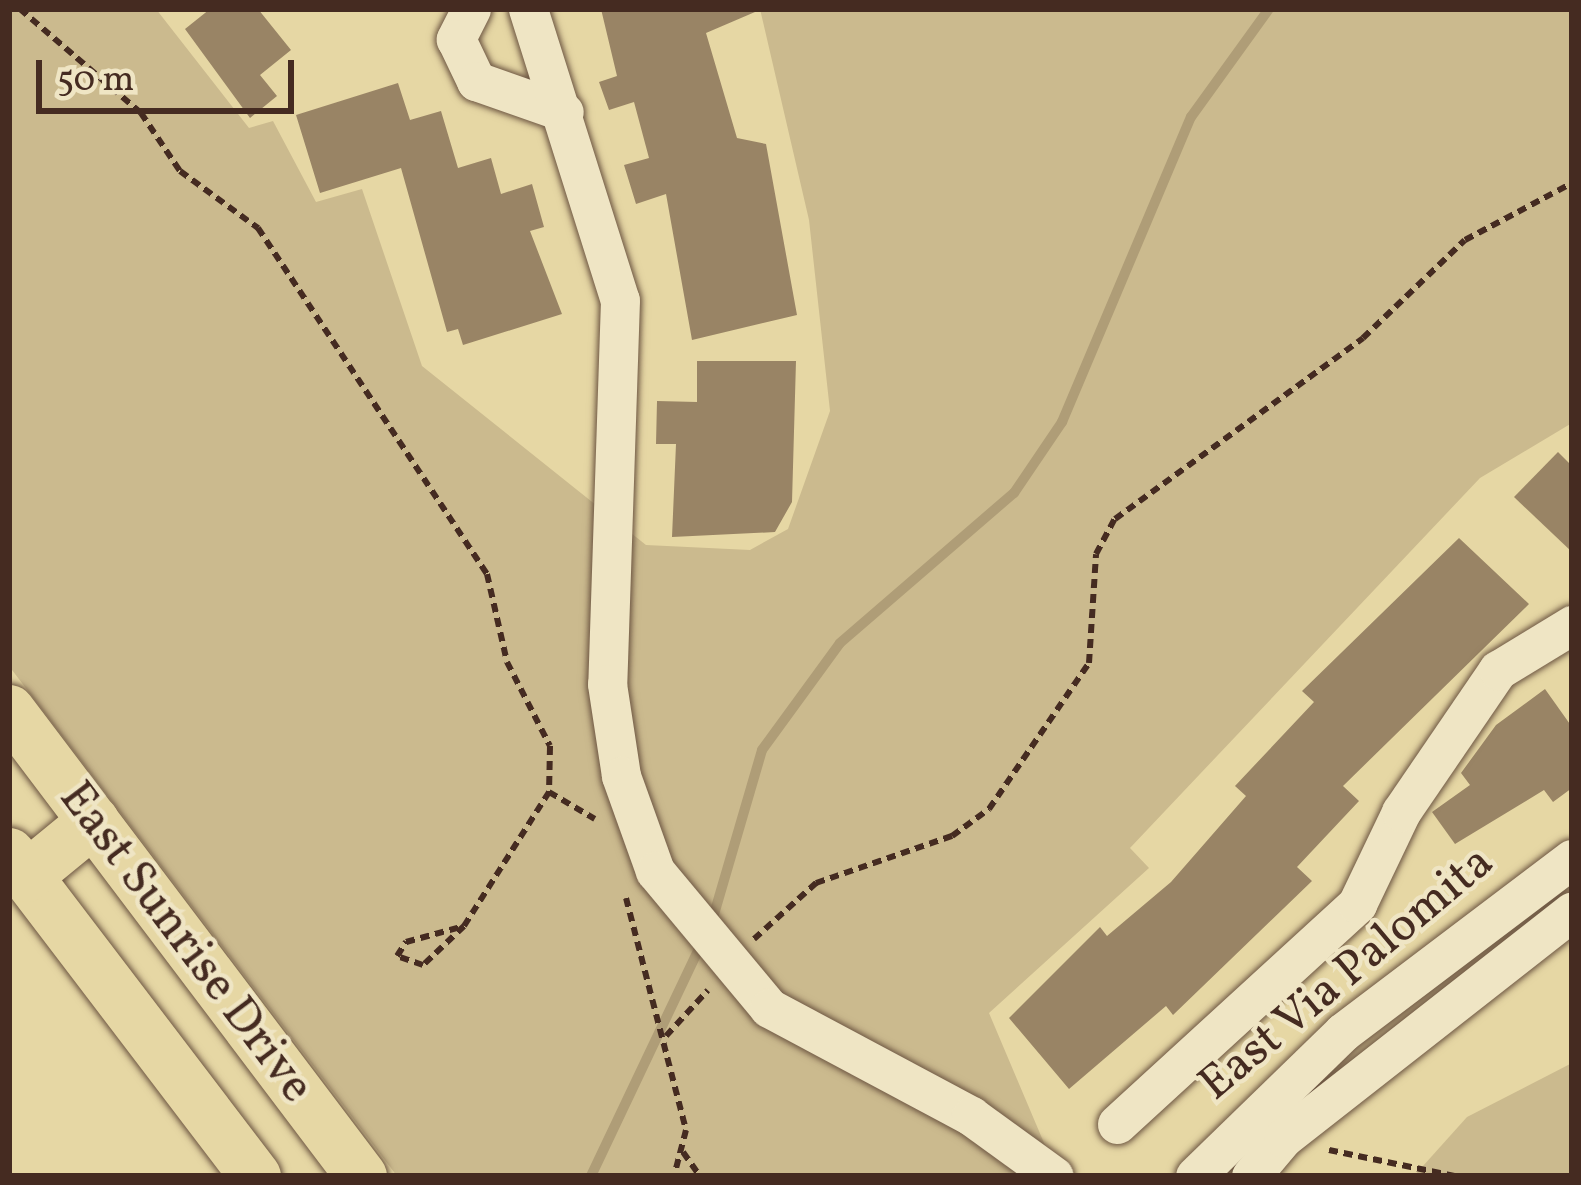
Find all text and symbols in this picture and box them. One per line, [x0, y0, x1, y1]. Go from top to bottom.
scale bar [42, 36, 300, 110]
text: 50 m [57, 56, 134, 106]
street label: East Sunrise Drive [46, 771, 324, 1115]
street label: East Via Palomita [1188, 834, 1506, 1114]

